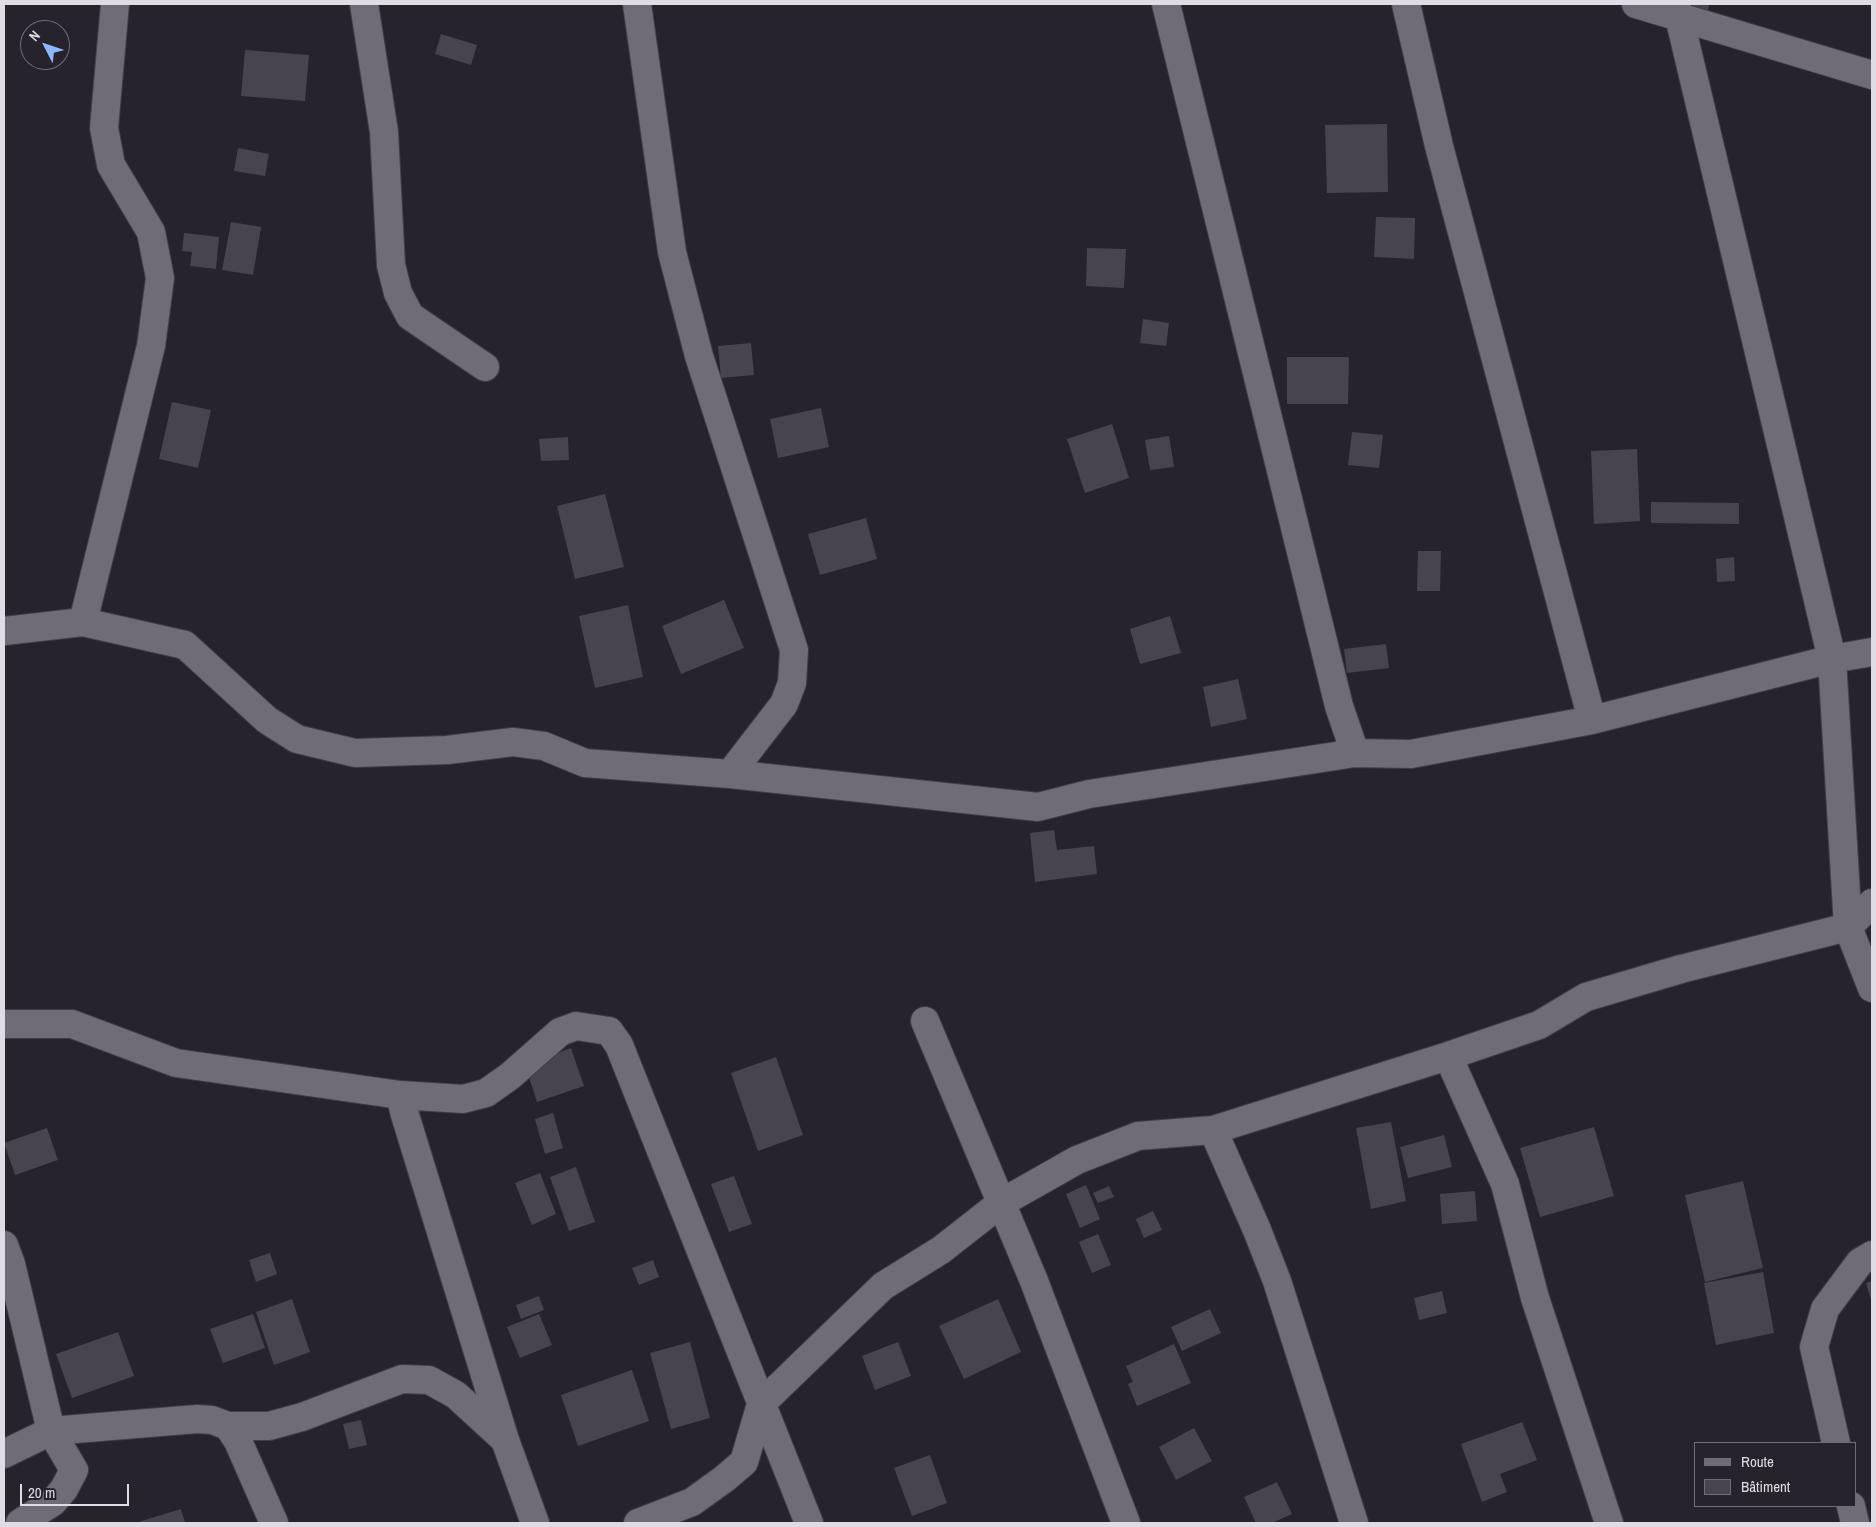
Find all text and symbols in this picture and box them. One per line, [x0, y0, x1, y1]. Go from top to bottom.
north arrow [20, 20, 70, 70]
text: N [25, 27, 44, 45]
legend [1694, 1442, 1856, 1507]
text: Route [1741, 1451, 1774, 1472]
scale bar [22, 1474, 131, 1506]
text: Bâtiment [1741, 1476, 1790, 1497]
text: 20 m [28, 1482, 55, 1503]

